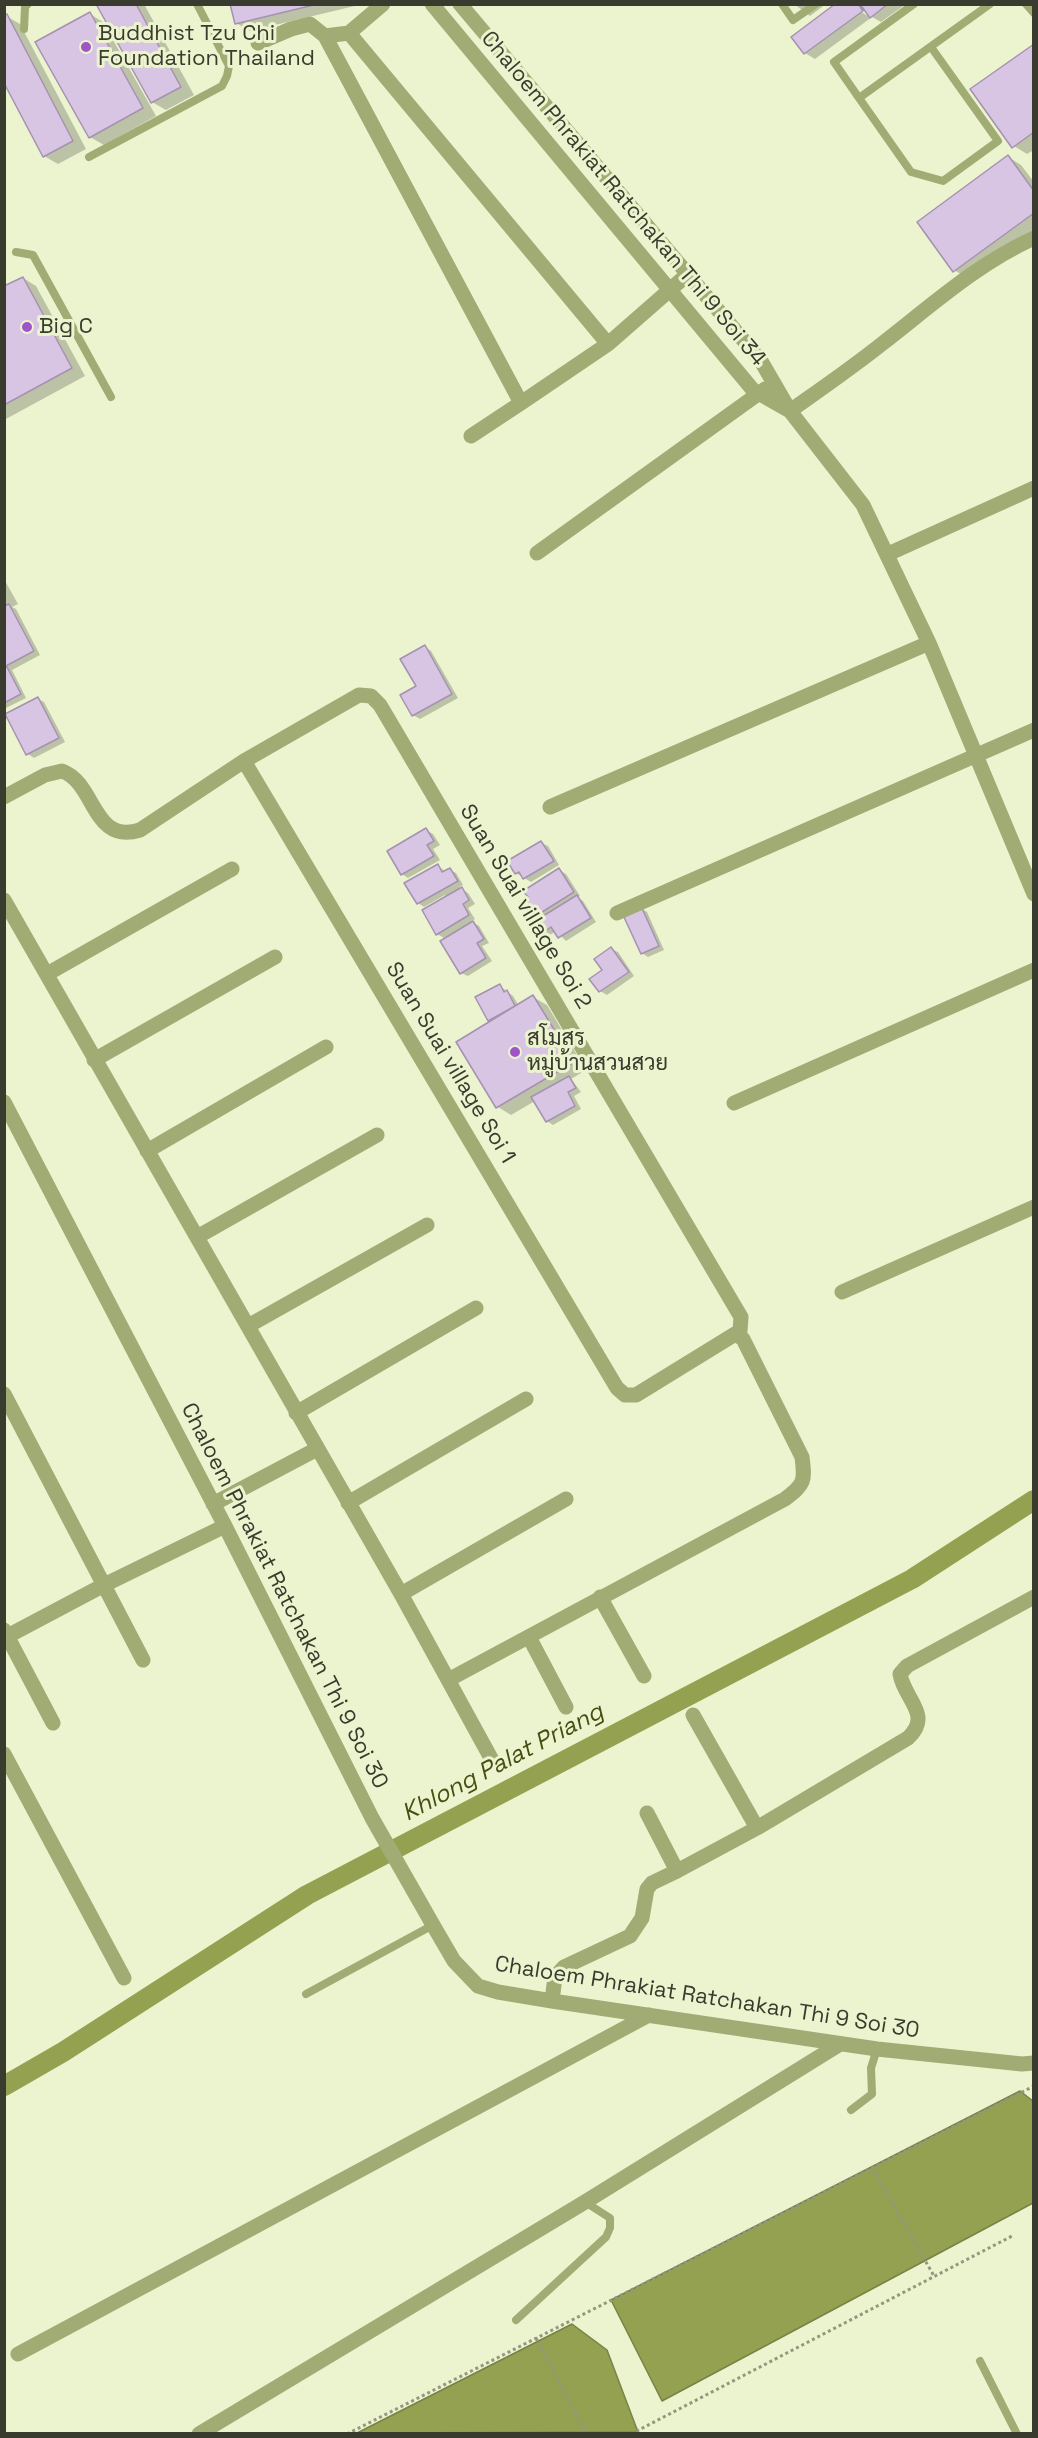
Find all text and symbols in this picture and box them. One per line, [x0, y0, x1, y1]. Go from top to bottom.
place label: Buddhist Tzu Chi Foundation Thailand [98, 21, 315, 72]
street label: Chaloem Phrakiat Ratchakan Thi 9 Soi 34 [475, 26, 771, 372]
marker: Buddhist Tzu Chi Foundation Thailand [79, 40, 93, 54]
place label: Big C [39, 314, 93, 340]
marker: Big C [20, 320, 34, 334]
street label: Suan Suai village Soi 2 [453, 800, 597, 1014]
street label: Suan Suai village Soi 1 [379, 958, 521, 1168]
place label: สโมสร หมู่บ้านสวนสวย [527, 1026, 668, 1078]
marker: สโมสร หมู่บ้านสวนสวย [508, 1045, 522, 1059]
street label: Chaloem Phrakiat Ratchakan Thi 9 Soi 30 [175, 1399, 393, 1793]
water label: Khlong Palat Priang [397, 1698, 609, 1828]
street label: Chaloem Phrakiat Ratchakan Thi 9 Soi 30 [493, 1951, 921, 2045]

